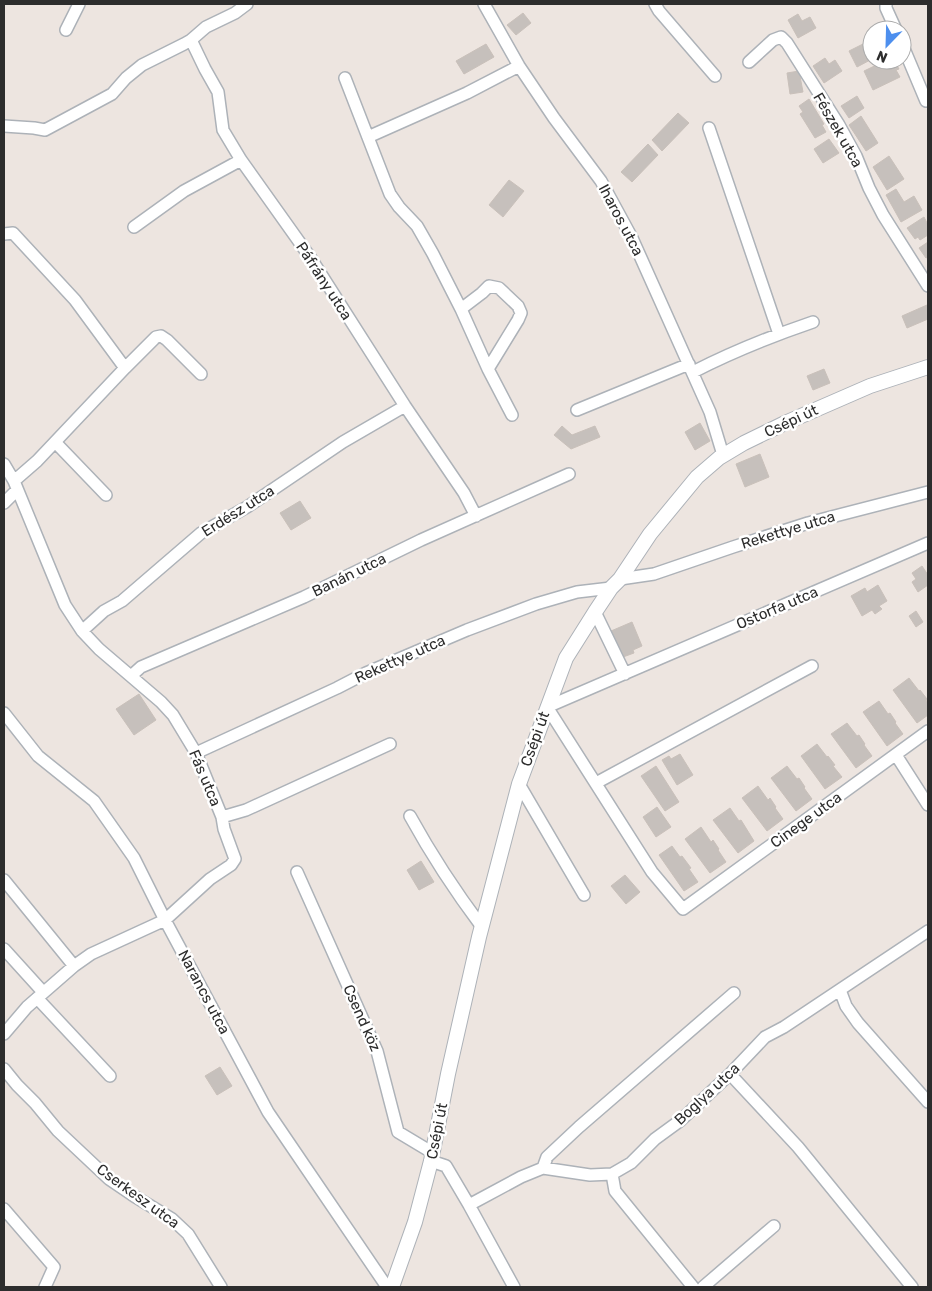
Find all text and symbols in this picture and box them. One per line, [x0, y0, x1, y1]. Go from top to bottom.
north arrow [862, 20, 912, 70]
text: N [874, 47, 890, 66]
street label: Fészek utca [809, 89, 867, 171]
street label: Iharos utca [595, 181, 647, 259]
street label: Páfrány utca [292, 239, 356, 323]
street label: Csépi út [761, 401, 821, 441]
street label: Erdész utca [198, 482, 278, 540]
street label: Rekettye utca [739, 507, 837, 553]
street label: Banán utca [309, 549, 389, 601]
street label: Ostorfa utca [733, 583, 821, 633]
street label: Rekettye utca [352, 631, 448, 687]
street label: Csépi út [517, 709, 553, 769]
street label: Fás utca [185, 747, 225, 809]
street label: Cinege utca [767, 788, 845, 852]
street label: Narancs utca [174, 947, 234, 1037]
street label: Csend köz [339, 982, 385, 1055]
street label: Boglya utca [671, 1059, 743, 1129]
street label: Csépi út [423, 1101, 451, 1161]
street label: Cserkesz utca [93, 1160, 183, 1232]

